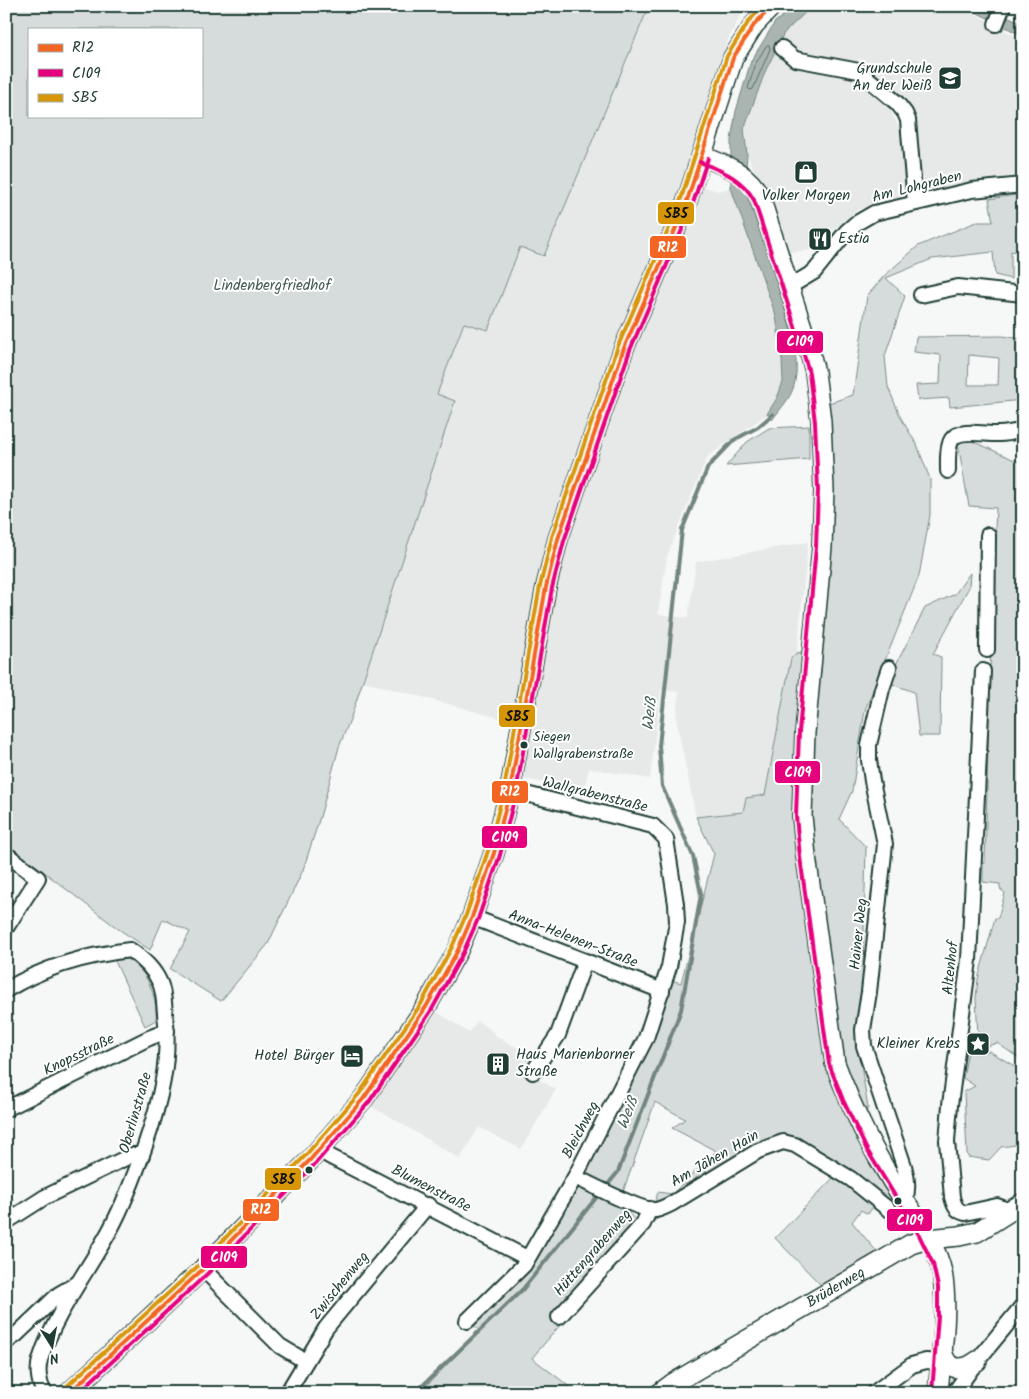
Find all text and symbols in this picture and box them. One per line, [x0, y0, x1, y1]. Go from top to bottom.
legend [28, 28, 202, 118]
text: R12 [72, 36, 94, 60]
place label: Grundschule An der Weiß [853, 57, 932, 98]
text: C109 [72, 62, 101, 86]
school or university icon: Grundschule An der Weiß [937, 65, 963, 91]
text: SB5 [72, 86, 99, 110]
shop icon: Volker Morgen [793, 159, 819, 185]
street label: Am Lohgraben [870, 164, 964, 210]
place label: Volker Morgen [762, 184, 850, 208]
line badge: SB5 [657, 201, 695, 225]
text: SB5 [664, 203, 690, 225]
restaurant icon: Estia [807, 226, 833, 252]
place label: Estia [838, 227, 870, 251]
line badge: R12 [649, 235, 687, 259]
text: R12 [658, 237, 678, 259]
park label: Lindenbergfriedhof [213, 274, 332, 298]
line badge: C109 [776, 330, 824, 354]
text: C109 [786, 331, 814, 353]
water label: Weiß [636, 695, 664, 732]
line badge: SB5 [498, 704, 536, 728]
text: SB5 [505, 706, 531, 728]
place label: Siegen Wallgrabenstraße [533, 726, 634, 765]
marker: Siegen Wallgrabenstraße [519, 740, 529, 750]
line badge: C109 [774, 760, 821, 784]
text: C109 [784, 762, 812, 784]
street label: Wallgrabenstraße [540, 770, 650, 820]
line badge: R12 [491, 780, 529, 804]
text: R12 [500, 781, 520, 803]
line badge: C109 [481, 825, 528, 849]
text: C109 [491, 827, 519, 849]
street label: Hainer Weg [843, 897, 875, 971]
street label: Anna-Helenen-Straße [505, 903, 642, 975]
street label: Altenhof [936, 939, 966, 996]
street label: Knopsstraße [39, 1027, 119, 1083]
place icon: Kleiner Krebs [965, 1031, 991, 1057]
place label: Kleiner Krebs [877, 1032, 961, 1056]
hotel icon: Hotel Bürger [339, 1043, 365, 1069]
place label: Haus Marienborner Straße [516, 1043, 635, 1084]
place label: Hotel Bürger [254, 1044, 335, 1068]
building icon: Haus Marienborner Straße [485, 1051, 511, 1077]
street label: Oberlinstraße [113, 1069, 159, 1157]
water label: Weiß [610, 1092, 646, 1133]
street label: Bleichweg [556, 1097, 606, 1163]
street label: Am Jähen Hain [666, 1124, 764, 1194]
street label: Blumenstraße [387, 1159, 475, 1220]
unlabelled marker [304, 1165, 314, 1175]
line badge: SB5 [264, 1167, 302, 1191]
text: SB5 [271, 1169, 297, 1191]
unlabelled marker [893, 1196, 903, 1206]
line badge: R12 [242, 1198, 280, 1222]
text: R12 [251, 1199, 271, 1221]
street label: Hüttengrabenweg [548, 1204, 638, 1302]
line badge: C109 [886, 1208, 933, 1232]
text: C109 [896, 1210, 924, 1232]
line badge: C109 [200, 1245, 248, 1269]
street label: Zwischenweg [305, 1246, 375, 1326]
text: C109 [210, 1247, 238, 1269]
street label: Brüderweg [802, 1261, 870, 1315]
north arrow [28, 1322, 78, 1372]
text: N [48, 1346, 61, 1369]

